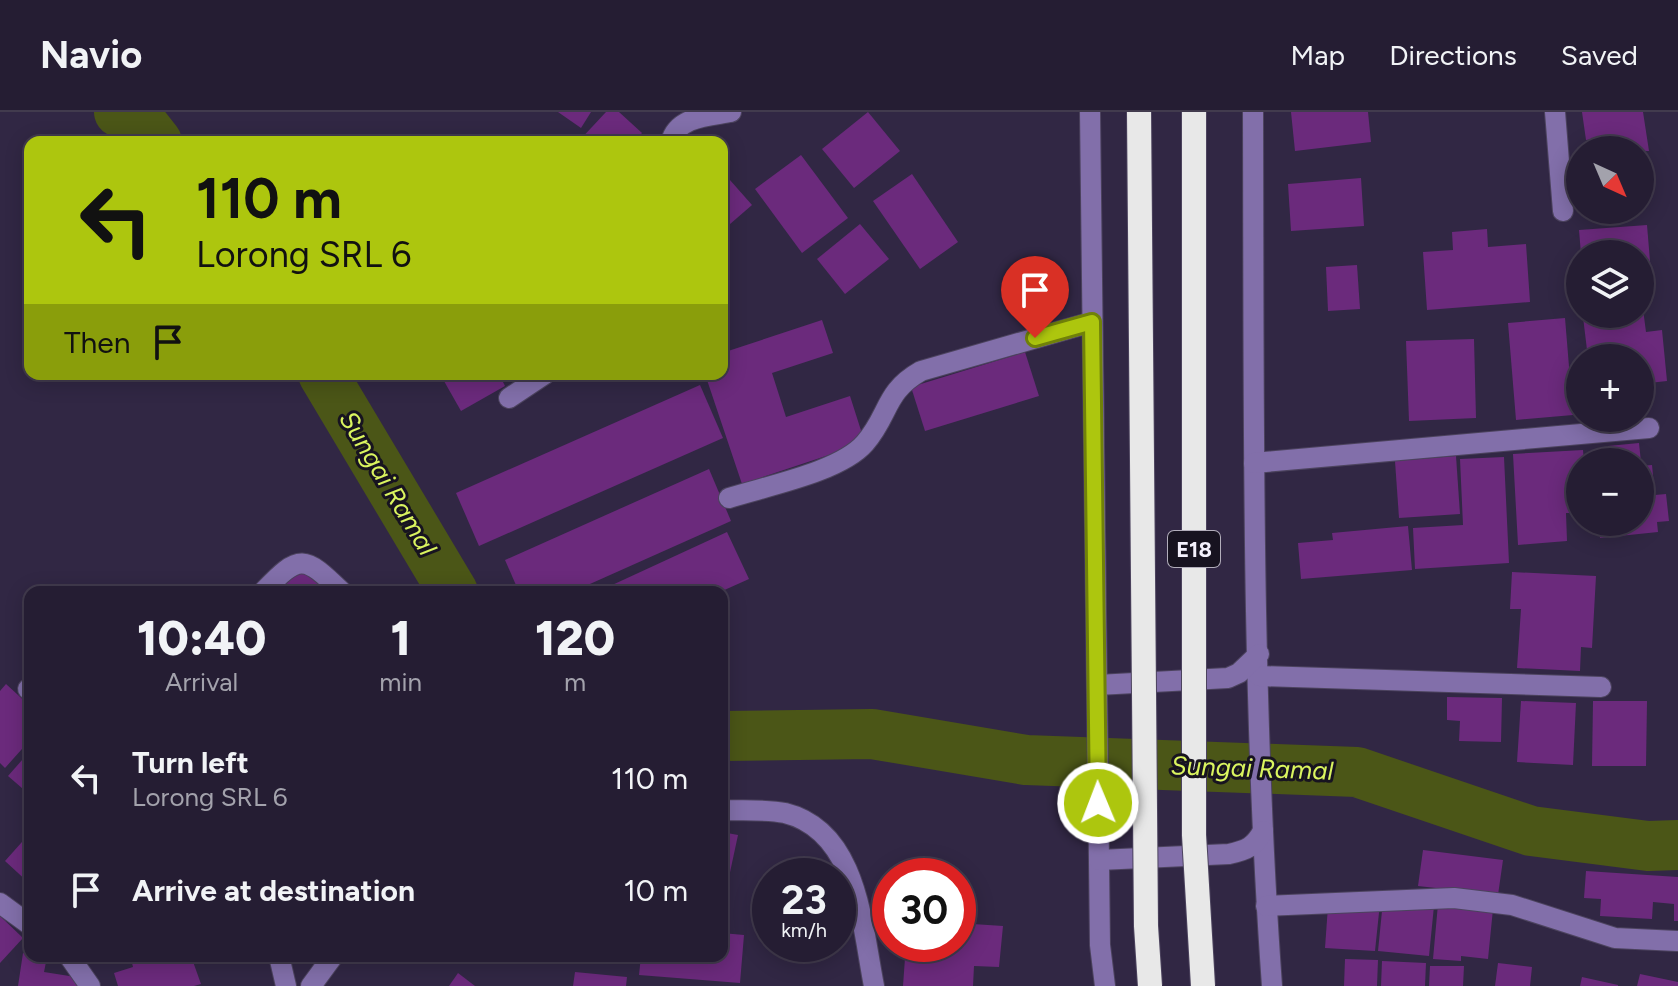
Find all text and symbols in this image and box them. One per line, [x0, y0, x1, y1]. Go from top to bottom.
text: Navio [40, 32, 142, 78]
text: Map [1291, 38, 1345, 72]
text: Directions [1389, 38, 1517, 72]
text: Saved [1561, 38, 1638, 72]
north arrow [1566, 136, 1654, 224]
map controls [1566, 136, 1654, 536]
text: 110 m [196, 165, 342, 232]
icon: left [64, 168, 168, 272]
text: Lorong SRL 6 [196, 233, 411, 276]
button: layers [1566, 240, 1654, 328]
pin [1001, 256, 1069, 338]
icon: arrive [1013, 268, 1057, 312]
icon: arrive [146, 320, 190, 364]
text: Then [64, 324, 130, 361]
button: + [1566, 344, 1654, 432]
water label: Sungai Ramal [332, 405, 444, 561]
button: − [1566, 448, 1654, 536]
road number: E18 [1168, 531, 1220, 567]
text: 10:40 [137, 609, 266, 667]
text: 1 [390, 609, 411, 667]
text: 120 [535, 609, 615, 667]
text: Arrival [165, 666, 238, 698]
text: min [379, 666, 422, 698]
text: m [564, 666, 586, 698]
text: Turn left [132, 744, 249, 781]
water label: Sungai Ramal [1170, 749, 1334, 787]
icon: left [64, 756, 108, 800]
text: 110 m [611, 760, 688, 797]
position arrow [1056, 761, 1140, 845]
text: Lorong SRL 6 [132, 781, 288, 813]
speed limit sign: 30 [872, 858, 976, 962]
icon: arrive [64, 868, 108, 912]
text: Arrive at destination [132, 872, 415, 909]
text: 10 m [623, 872, 688, 909]
text: 23 [781, 876, 827, 924]
text: km/h [781, 918, 827, 942]

